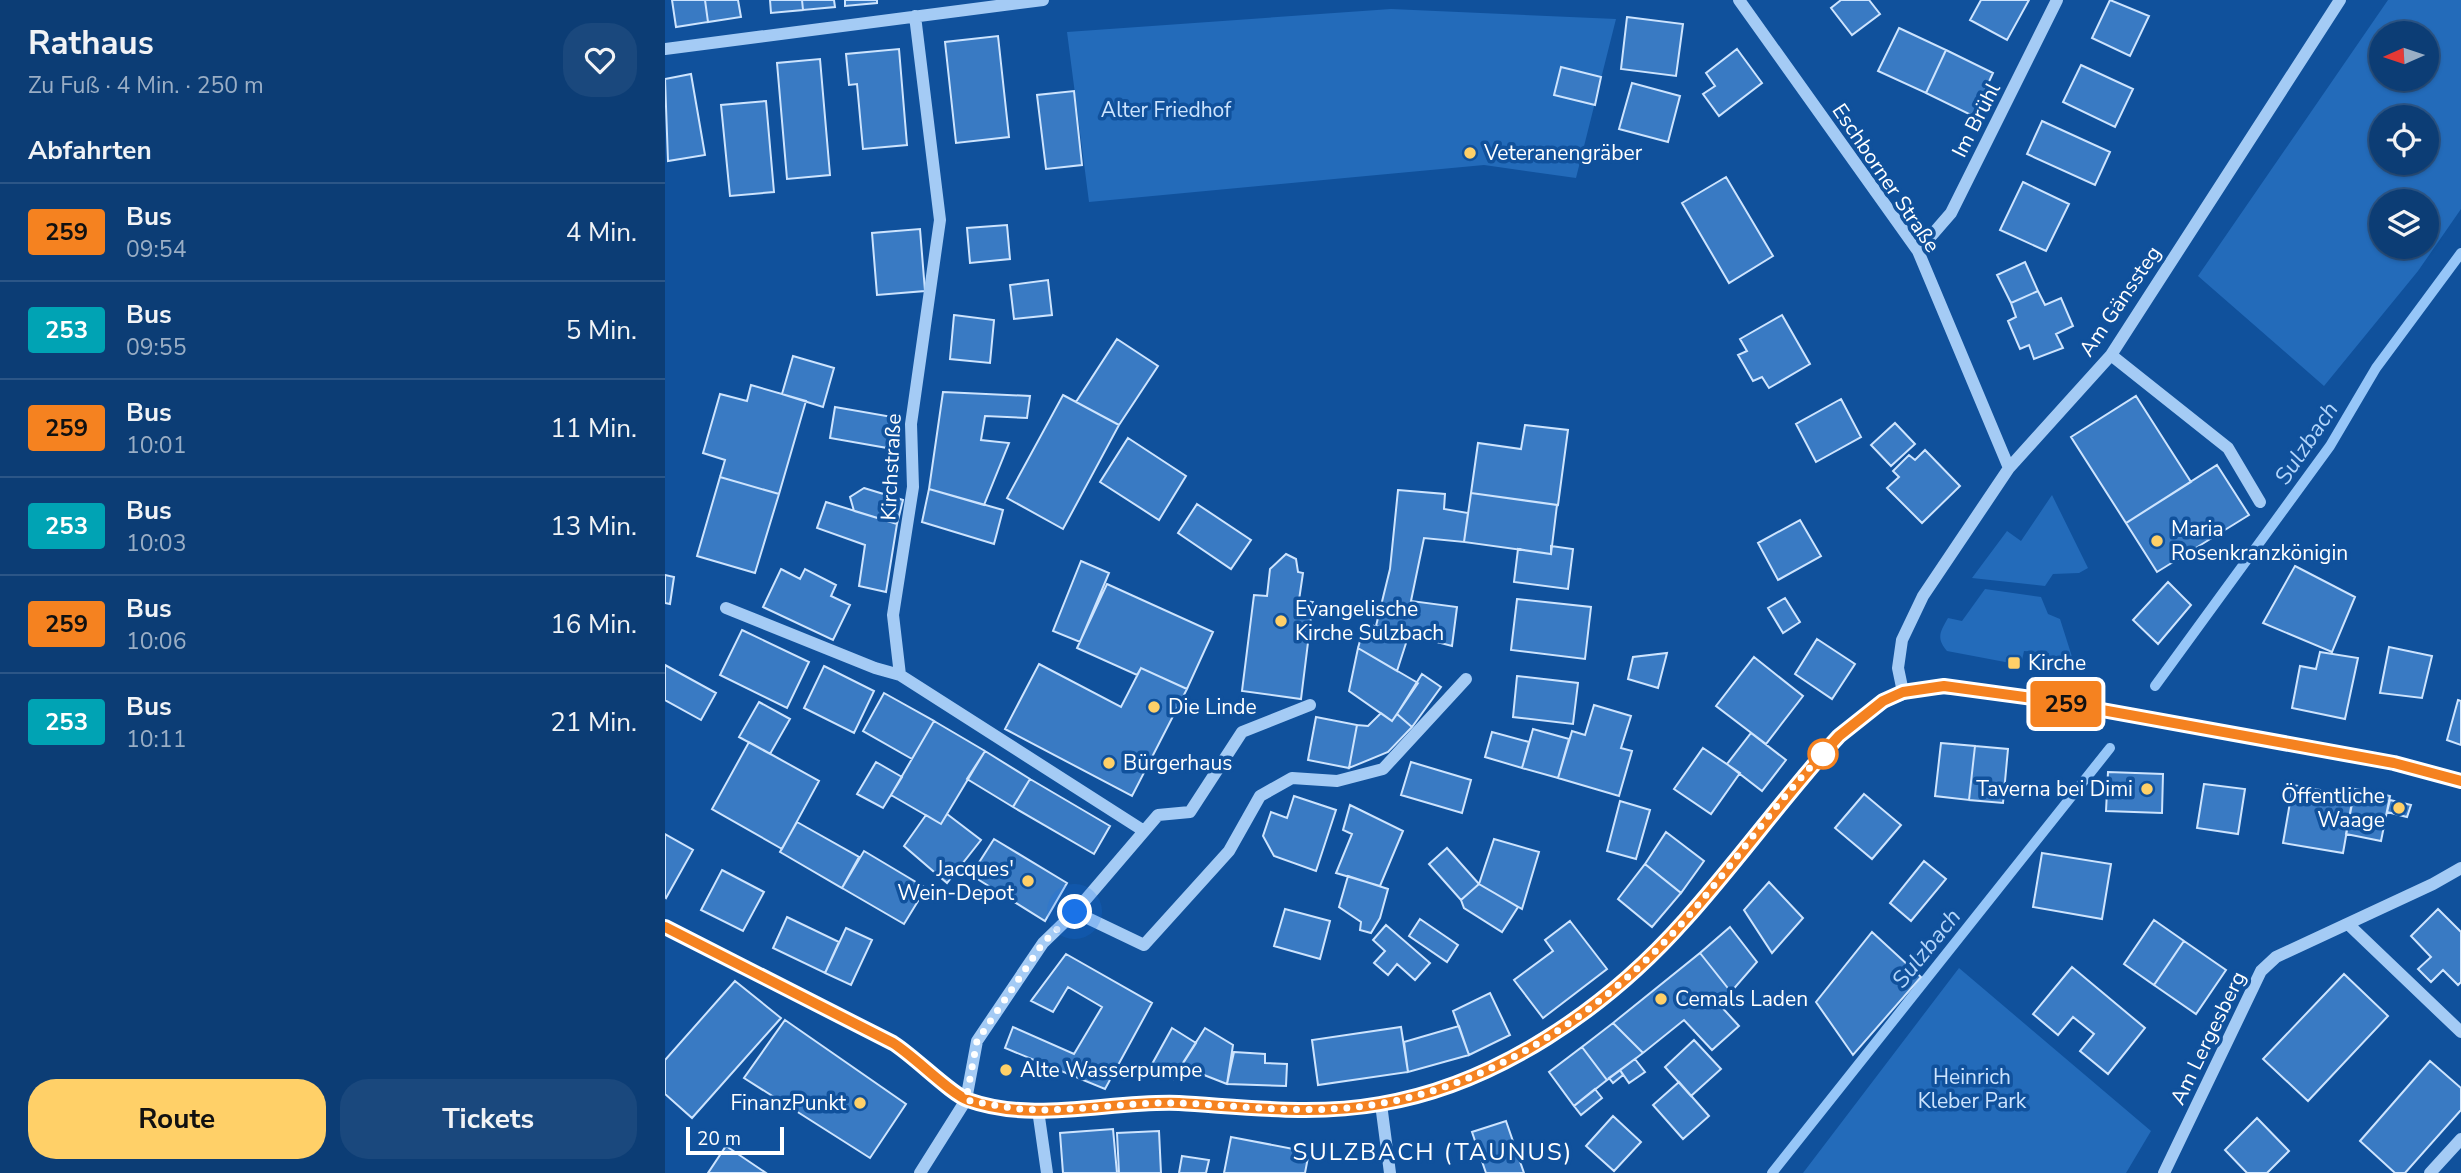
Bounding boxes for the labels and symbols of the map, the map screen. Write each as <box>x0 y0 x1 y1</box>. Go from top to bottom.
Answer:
north arrow <box>2369 21 2439 91</box>
street label: Im Brühl <box>1945 77 2007 162</box>
park label: Alter Friedhof <box>1101 96 1232 124</box>
street label: Eschborner Straße <box>1826 98 1946 258</box>
place label: Veteranengräber <box>1483 139 1643 167</box>
marker: Veteranengräber <box>1462 145 1478 161</box>
street label: Am Gänssteg <box>2073 240 2167 362</box>
water label: Sulzbach <box>2267 396 2345 491</box>
street label: Kirchstraße <box>874 413 908 521</box>
place label: Maria Rosenkranzkönigin <box>2171 515 2348 567</box>
marker: Maria Rosenkranzkönigin <box>2149 533 2165 549</box>
place label: Evangelische Kirche Sulzbach <box>1295 595 1444 647</box>
marker: Evangelische Kirche Sulzbach <box>1273 613 1289 629</box>
place label: Kirche <box>2028 649 2086 677</box>
marker: Kirche <box>2006 655 2022 671</box>
line badge: 259 <box>2026 681 2106 727</box>
place label: Die Linde <box>1168 693 1257 721</box>
marker: Die Linde <box>1146 699 1162 715</box>
unlabelled marker <box>1808 739 1838 769</box>
place label: Bürgerhaus <box>1123 749 1232 777</box>
marker: Bürgerhaus <box>1101 755 1117 771</box>
place label: Taverna bei Dimi <box>1976 775 2133 803</box>
marker: Taverna bei Dimi <box>2139 781 2155 797</box>
place label: Öffentliche Waage <box>2281 782 2385 834</box>
marker: Öffentliche Waage <box>2391 800 2407 816</box>
place label: Jacques' Wein-Depot <box>897 855 1015 907</box>
marker: Jacques' Wein-Depot <box>1020 873 1036 889</box>
your location <box>1057 894 1092 929</box>
water label: Sulzbach <box>1885 902 1968 995</box>
street label: Am Lergesberg <box>2164 967 2252 1109</box>
place label: Cemals Laden <box>1675 985 1808 1013</box>
marker: Cemals Laden <box>1653 991 1669 1007</box>
place label: Alte Wasserpumpe <box>1020 1056 1203 1084</box>
marker: Alte Wasserpumpe <box>998 1062 1014 1078</box>
park label: Heinrich Kleber Park <box>1918 1063 2027 1115</box>
place label: FinanzPunkt <box>730 1089 847 1117</box>
marker: FinanzPunkt <box>852 1095 868 1111</box>
scale bar <box>686 1124 784 1156</box>
district label: SULZBACH (TAUNUS) <box>1293 1136 1573 1168</box>

